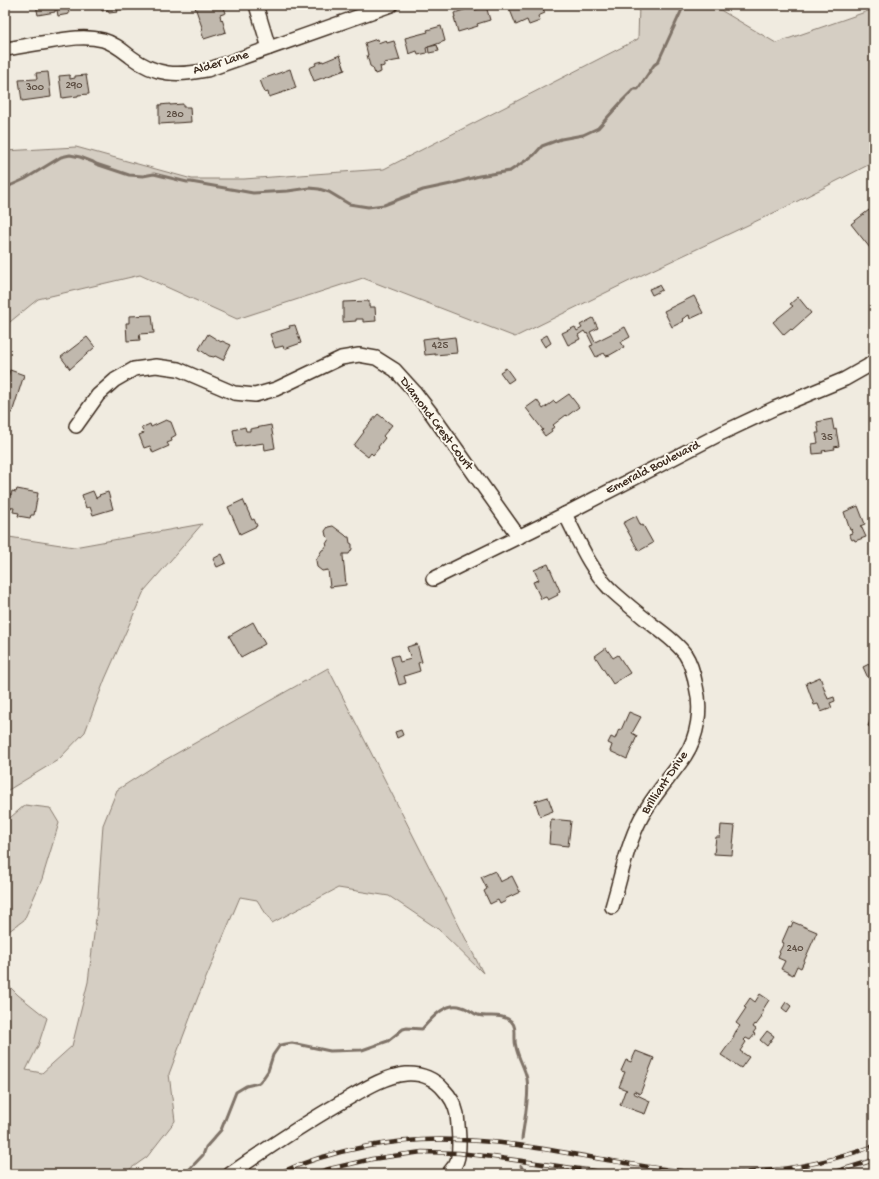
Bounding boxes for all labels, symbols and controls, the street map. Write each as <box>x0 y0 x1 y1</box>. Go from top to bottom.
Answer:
street label: Alder Lane <box>191 47 251 79</box>
house number: 290 <box>65 80 83 92</box>
house number: 300 <box>25 82 44 94</box>
house number: 280 <box>166 109 184 121</box>
house number: 425 <box>432 340 448 352</box>
street label: Diamond Crest Court <box>395 374 477 475</box>
house number: 35 <box>820 432 833 444</box>
street label: Emerald Boulevard <box>603 437 704 498</box>
street label: Brilliant Drive <box>638 748 692 818</box>
house number: 240 <box>787 943 803 955</box>

